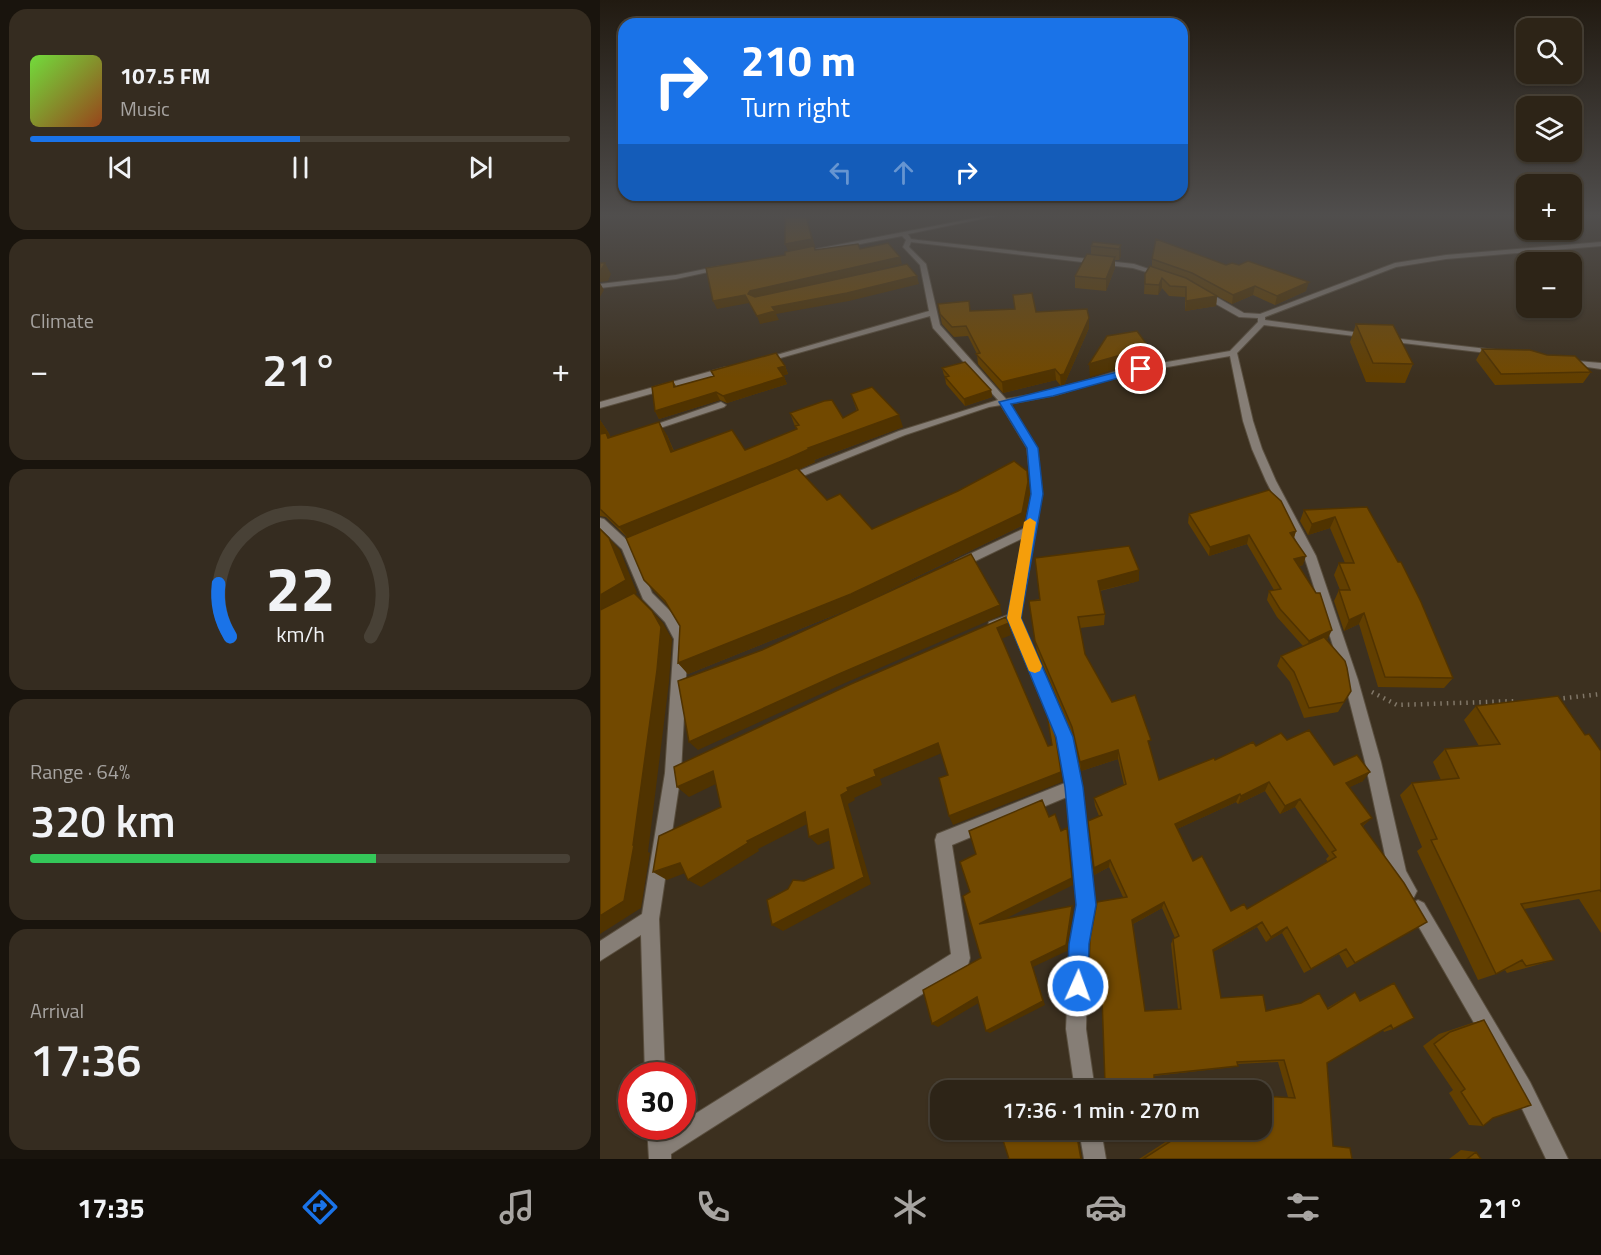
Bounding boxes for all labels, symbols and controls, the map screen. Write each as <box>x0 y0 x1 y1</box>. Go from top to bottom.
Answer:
map controls <box>1516 18 1582 318</box>
button: search <box>1516 18 1582 84</box>
text: 210 m <box>741 28 856 92</box>
icon: right <box>642 42 720 120</box>
text: 107.5 FM <box>120 59 210 93</box>
text: Turn right <box>741 86 850 127</box>
text: Music <box>120 93 170 124</box>
button: layers <box>1516 96 1582 162</box>
icon: previous <box>104 151 137 184</box>
icon: pause <box>284 151 317 184</box>
icon: next <box>464 151 497 184</box>
icon: left <box>824 156 857 189</box>
icon: ahead <box>887 156 920 189</box>
icon: right <box>950 156 983 189</box>
button: + <box>1516 174 1582 240</box>
button: − <box>1516 252 1582 318</box>
text: Climate <box>30 305 94 336</box>
text: 21° <box>262 335 338 403</box>
pin <box>1115 343 1166 394</box>
text: − <box>30 345 48 395</box>
text: + <box>552 345 570 395</box>
icon: arrive <box>1124 352 1157 385</box>
text: 22 <box>265 540 335 635</box>
text: km/h <box>276 618 324 650</box>
text: Range · 64% <box>30 756 130 787</box>
text: 320 km <box>30 786 176 854</box>
position arrow <box>1046 954 1110 1018</box>
text: Arrival <box>30 995 84 1026</box>
text: 17:36 <box>30 1025 142 1093</box>
speed limit sign: 30 <box>618 1062 696 1140</box>
text: 17:36 · 1 min · 270 m <box>1002 1093 1200 1127</box>
icon: directions <box>299 1186 341 1228</box>
icon: music <box>496 1186 538 1228</box>
icon: phone <box>692 1186 734 1228</box>
icon: climate <box>889 1186 931 1228</box>
icon: car <box>1085 1186 1127 1228</box>
icon: filters <box>1282 1186 1324 1228</box>
text: 17:35 <box>77 1187 145 1228</box>
text: 21° <box>1478 1187 1524 1228</box>

